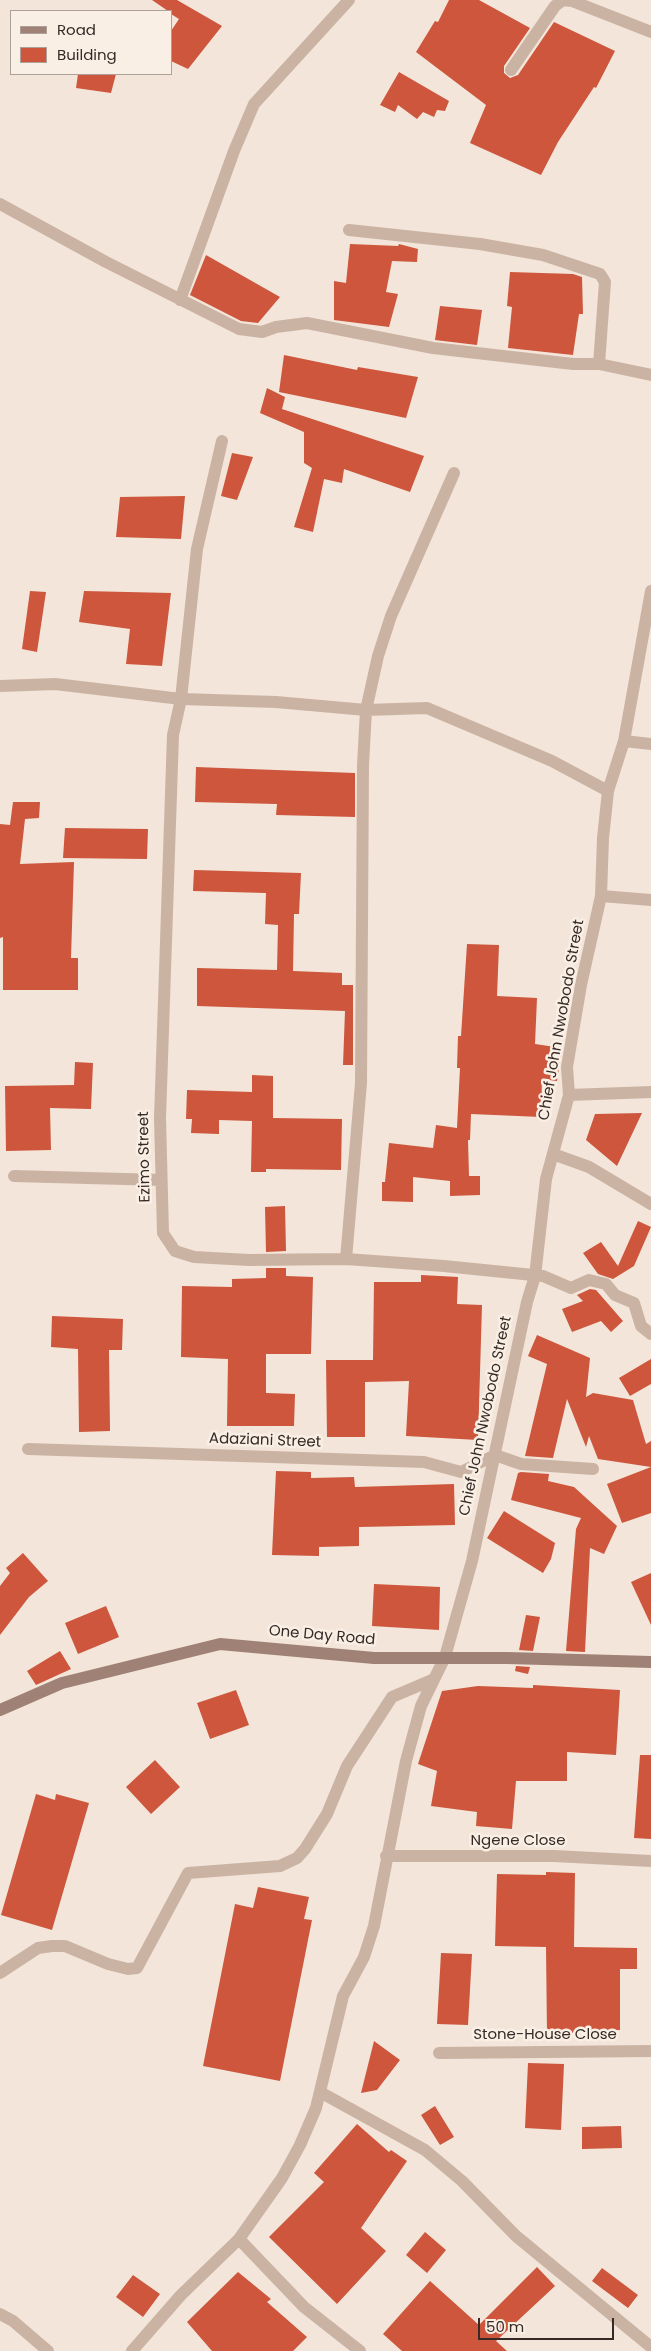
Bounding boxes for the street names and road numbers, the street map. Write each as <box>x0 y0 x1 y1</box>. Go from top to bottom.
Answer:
street label: Chief John Nwobodo Street <box>535 918 589 1122</box>
street label: Ezimo Street <box>135 1111 155 1203</box>
street label: Chief John Nwobodo Street <box>456 1314 516 1518</box>
street label: Adaziani Street <box>209 1430 321 1452</box>
street label: One Day Road <box>268 1622 376 1650</box>
street label: Ngene Close <box>471 1832 565 1850</box>
street label: Stone-House Close <box>473 2026 617 2044</box>

